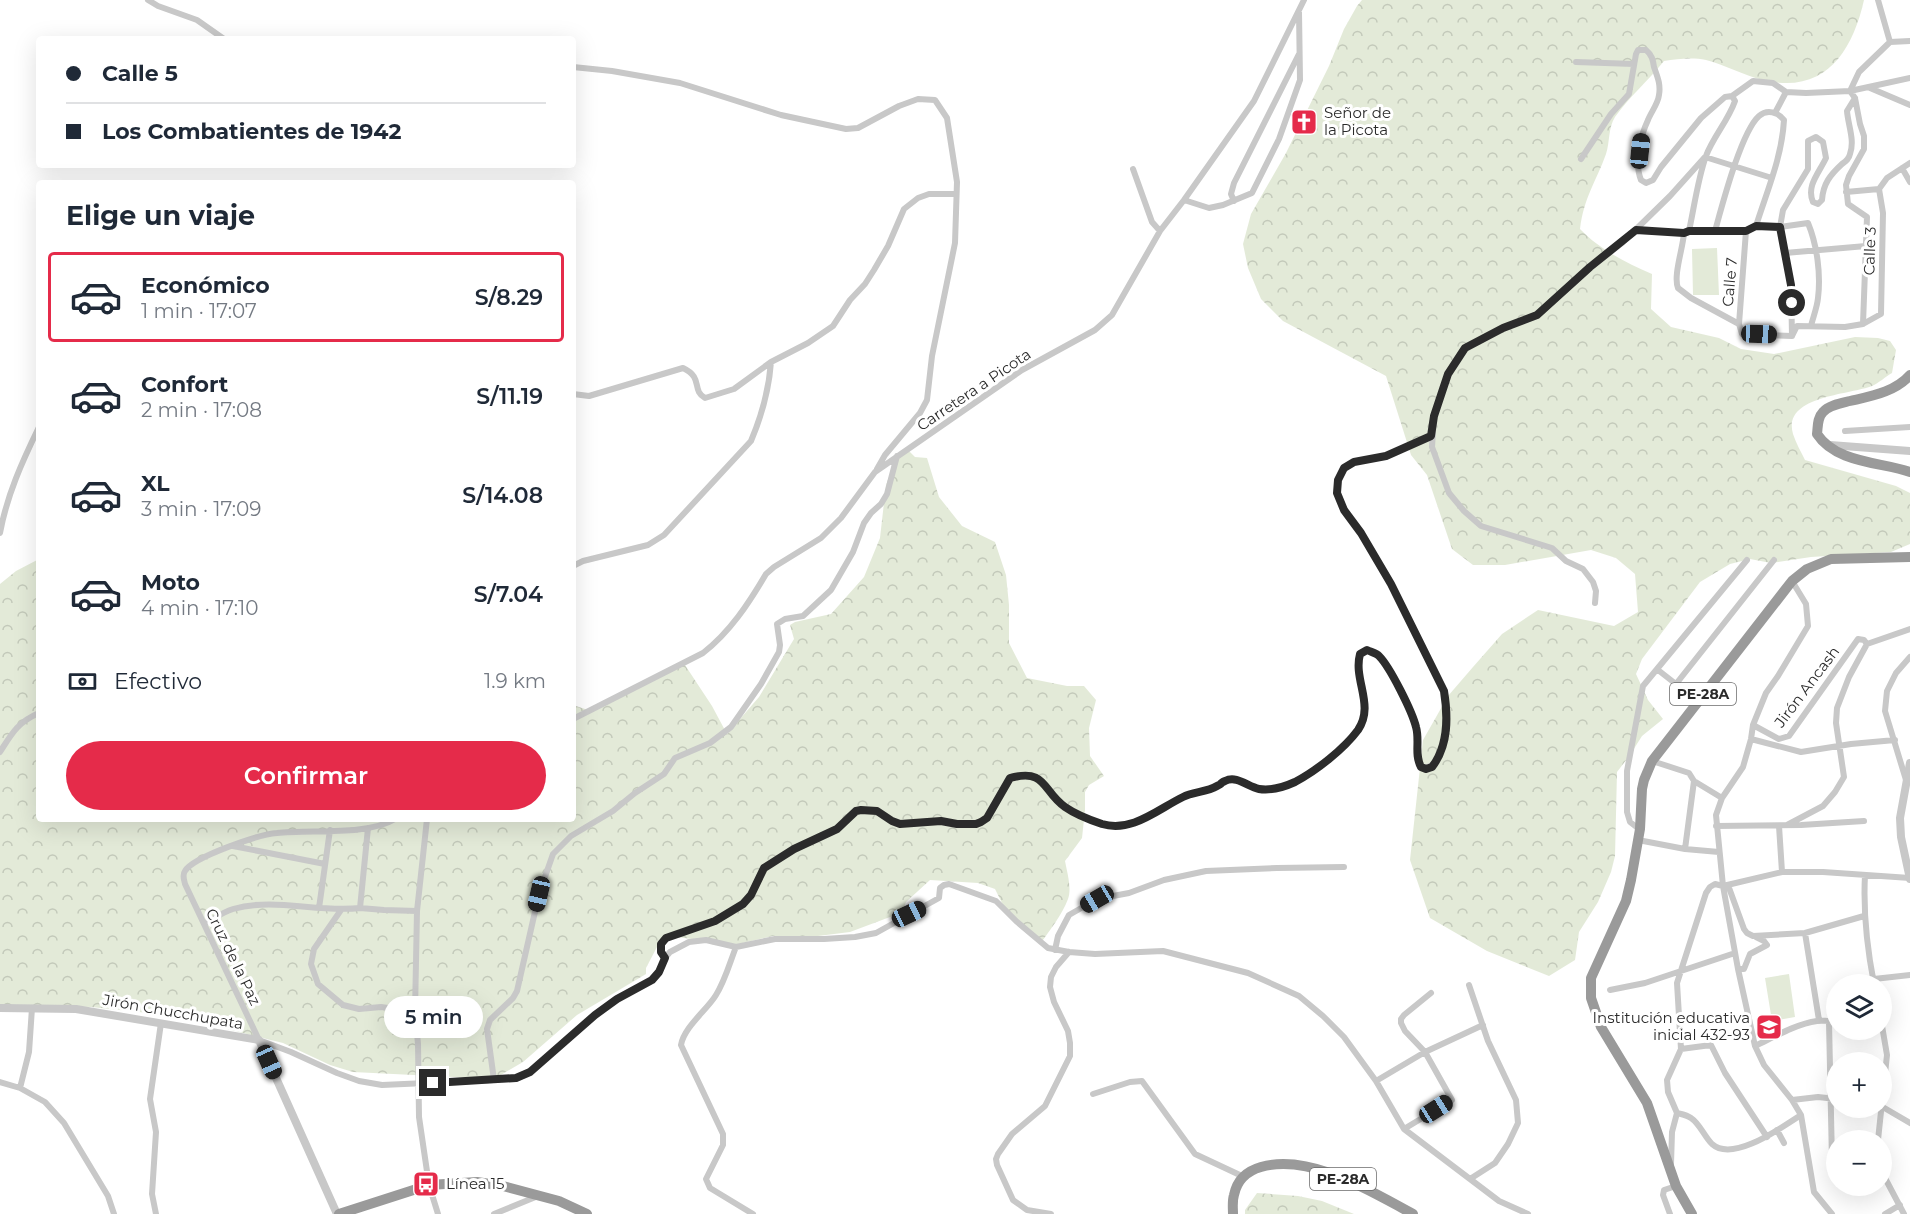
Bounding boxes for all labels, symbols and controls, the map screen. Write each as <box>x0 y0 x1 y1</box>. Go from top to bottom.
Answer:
text: Calle 5 <box>102 60 178 87</box>
place label: Señor de la Picota <box>1324 103 1391 139</box>
church icon: Señor de la Picota <box>1289 107 1319 137</box>
text: Los Combatientes de 1942 <box>102 118 401 145</box>
car <box>1629 132 1651 170</box>
text: Elige un viaje <box>66 199 255 232</box>
street label: Calle 3 <box>1859 226 1880 276</box>
street label: Calle 7 <box>1718 256 1741 307</box>
icon: car <box>69 270 123 324</box>
text: Económico <box>141 272 270 299</box>
text: S/8.29 <box>475 284 543 311</box>
route start <box>1778 289 1805 316</box>
text: 1 min · 17:07 <box>141 299 257 323</box>
car <box>1741 324 1777 344</box>
street label: Carretera a Picota <box>913 344 1034 435</box>
icon: car <box>69 369 123 423</box>
text: Confort <box>141 371 228 398</box>
text: S/11.19 <box>476 383 543 410</box>
text: 2 min · 17:08 <box>141 398 262 422</box>
icon: car <box>69 468 123 522</box>
text: XL <box>141 470 170 497</box>
text: S/14.08 <box>462 482 543 509</box>
text: 3 min · 17:09 <box>141 497 261 521</box>
icon: car <box>69 567 123 621</box>
text: Moto <box>141 569 200 596</box>
text: S/7.04 <box>474 581 543 608</box>
text: 4 min · 17:10 <box>141 596 258 620</box>
street label: Jirón Ancash <box>1769 642 1843 732</box>
icon: cash <box>66 665 99 698</box>
text: Efectivo <box>114 668 202 695</box>
text: 1.9 km <box>484 669 546 693</box>
road number: PE-28A <box>1670 683 1736 705</box>
button: Confirmar <box>66 741 546 810</box>
car <box>526 874 552 914</box>
car <box>1077 882 1117 916</box>
car <box>889 898 929 930</box>
street label: Cruz de la Paz <box>202 905 265 1009</box>
map controls <box>1826 974 1892 1196</box>
button: layers <box>1826 974 1892 1040</box>
street label: Jirón Chucchupata <box>100 990 245 1033</box>
callout: 5 min <box>384 996 482 1038</box>
text: 5 min <box>405 1005 462 1029</box>
place label: Institución educativa inicial 432-93 <box>1593 1008 1750 1044</box>
school or university icon: Institución educativa inicial 432-93 <box>1754 1012 1784 1042</box>
car <box>253 1042 285 1082</box>
button: + <box>1826 1052 1892 1118</box>
route end <box>419 1069 446 1096</box>
car <box>1416 1092 1456 1126</box>
button: − <box>1826 1130 1892 1196</box>
road number: PE-28A <box>1310 1168 1376 1190</box>
bus stop icon: Línea 15 <box>411 1169 441 1199</box>
place label: Línea 15 <box>446 1174 505 1193</box>

